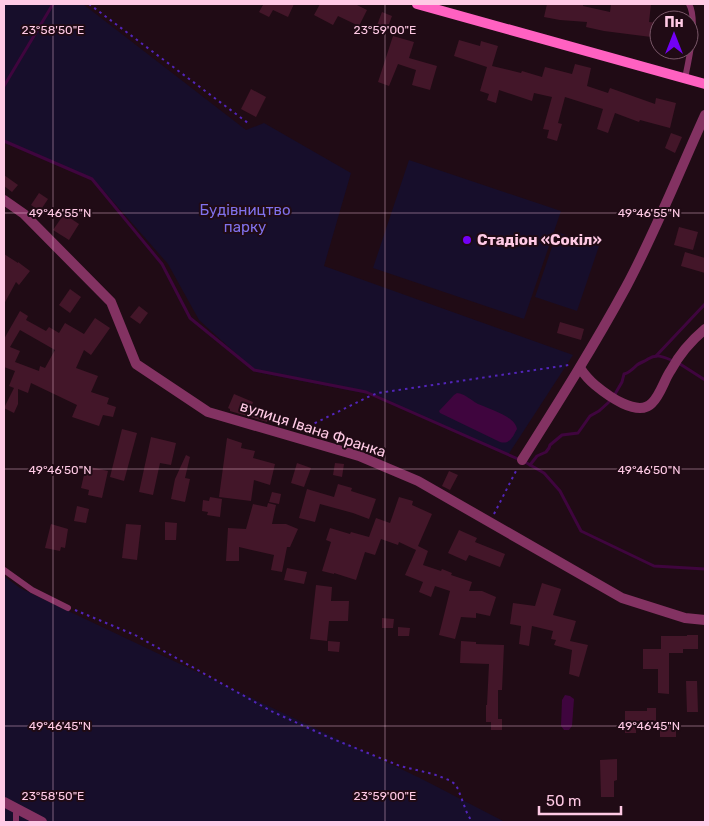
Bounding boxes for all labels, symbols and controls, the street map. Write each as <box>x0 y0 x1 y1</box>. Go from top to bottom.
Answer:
north arrow <box>649 10 699 60</box>
text: Пн <box>664 14 684 31</box>
text: 23°58'50"E <box>22 23 84 37</box>
text: 23°59'00"E <box>354 23 416 37</box>
park label: Будівництво парку <box>199 201 291 236</box>
text: 49°46'55"N <box>29 206 91 220</box>
text: 49°46'55"N <box>618 206 680 220</box>
place label: Стадіон «Сокіл» <box>477 231 602 249</box>
marker: Стадіон «Сокіл» <box>461 234 473 246</box>
street label: вулиця Івана Франка <box>238 397 388 461</box>
text: 49°46'50"N <box>28 463 92 477</box>
text: 49°46'50"N <box>617 463 681 477</box>
text: 49°46'45"N <box>29 719 91 733</box>
text: 49°46'45"N <box>618 719 680 733</box>
scale bar <box>539 784 622 816</box>
text: 23°58'50"E <box>22 789 84 803</box>
text: 23°59'00"E <box>354 789 416 803</box>
text: 50 m <box>546 792 581 810</box>

